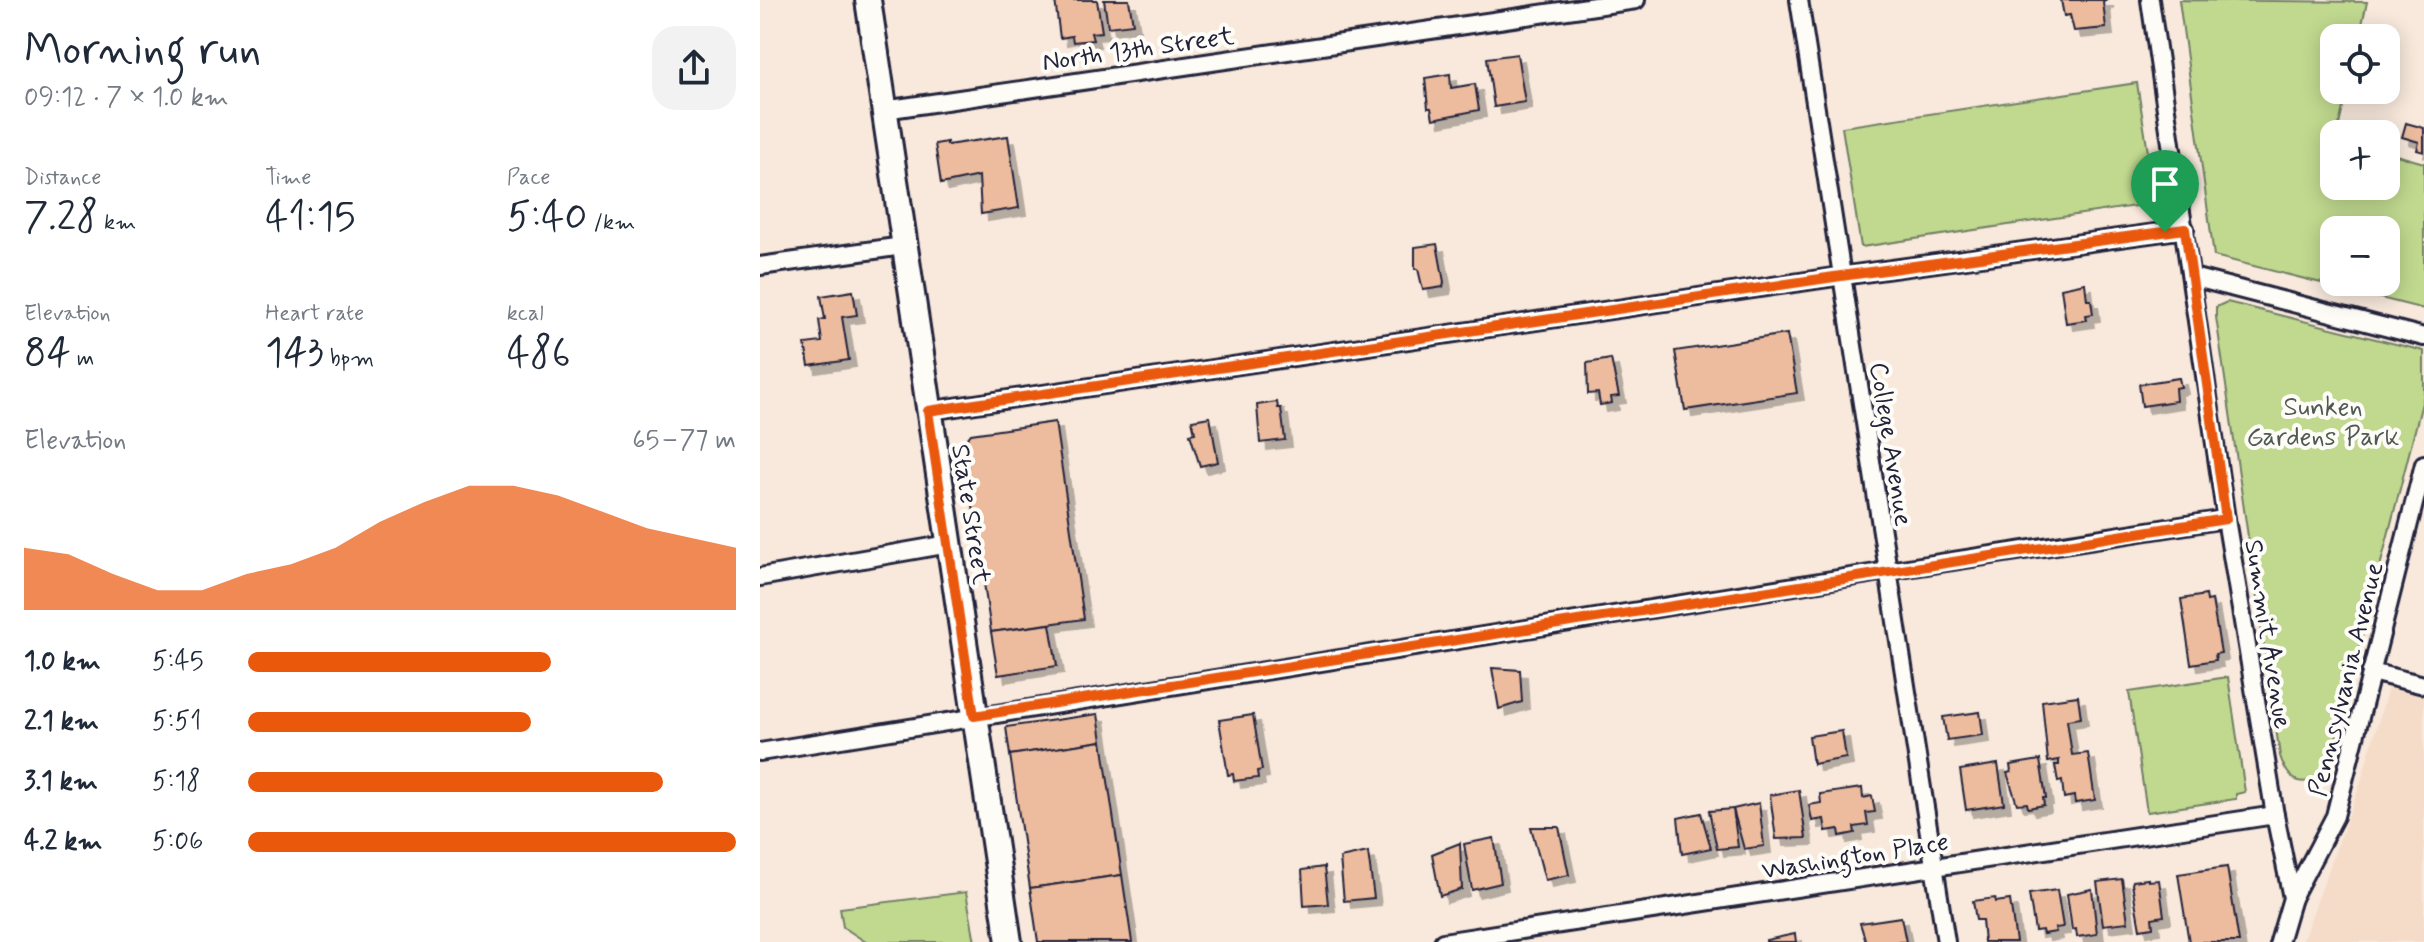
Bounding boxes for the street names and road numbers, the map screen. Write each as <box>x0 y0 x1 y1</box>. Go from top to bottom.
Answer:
street label: North 13th Street <box>1040 20 1236 80</box>
street label: College Avenue <box>1860 360 1920 529</box>
street label: State Street <box>942 442 998 587</box>
street label: Summit Avenue <box>2235 537 2299 731</box>
street label: Pennsylvania Avenue <box>2301 559 2393 800</box>
street label: Washington Place <box>1760 825 1952 891</box>

